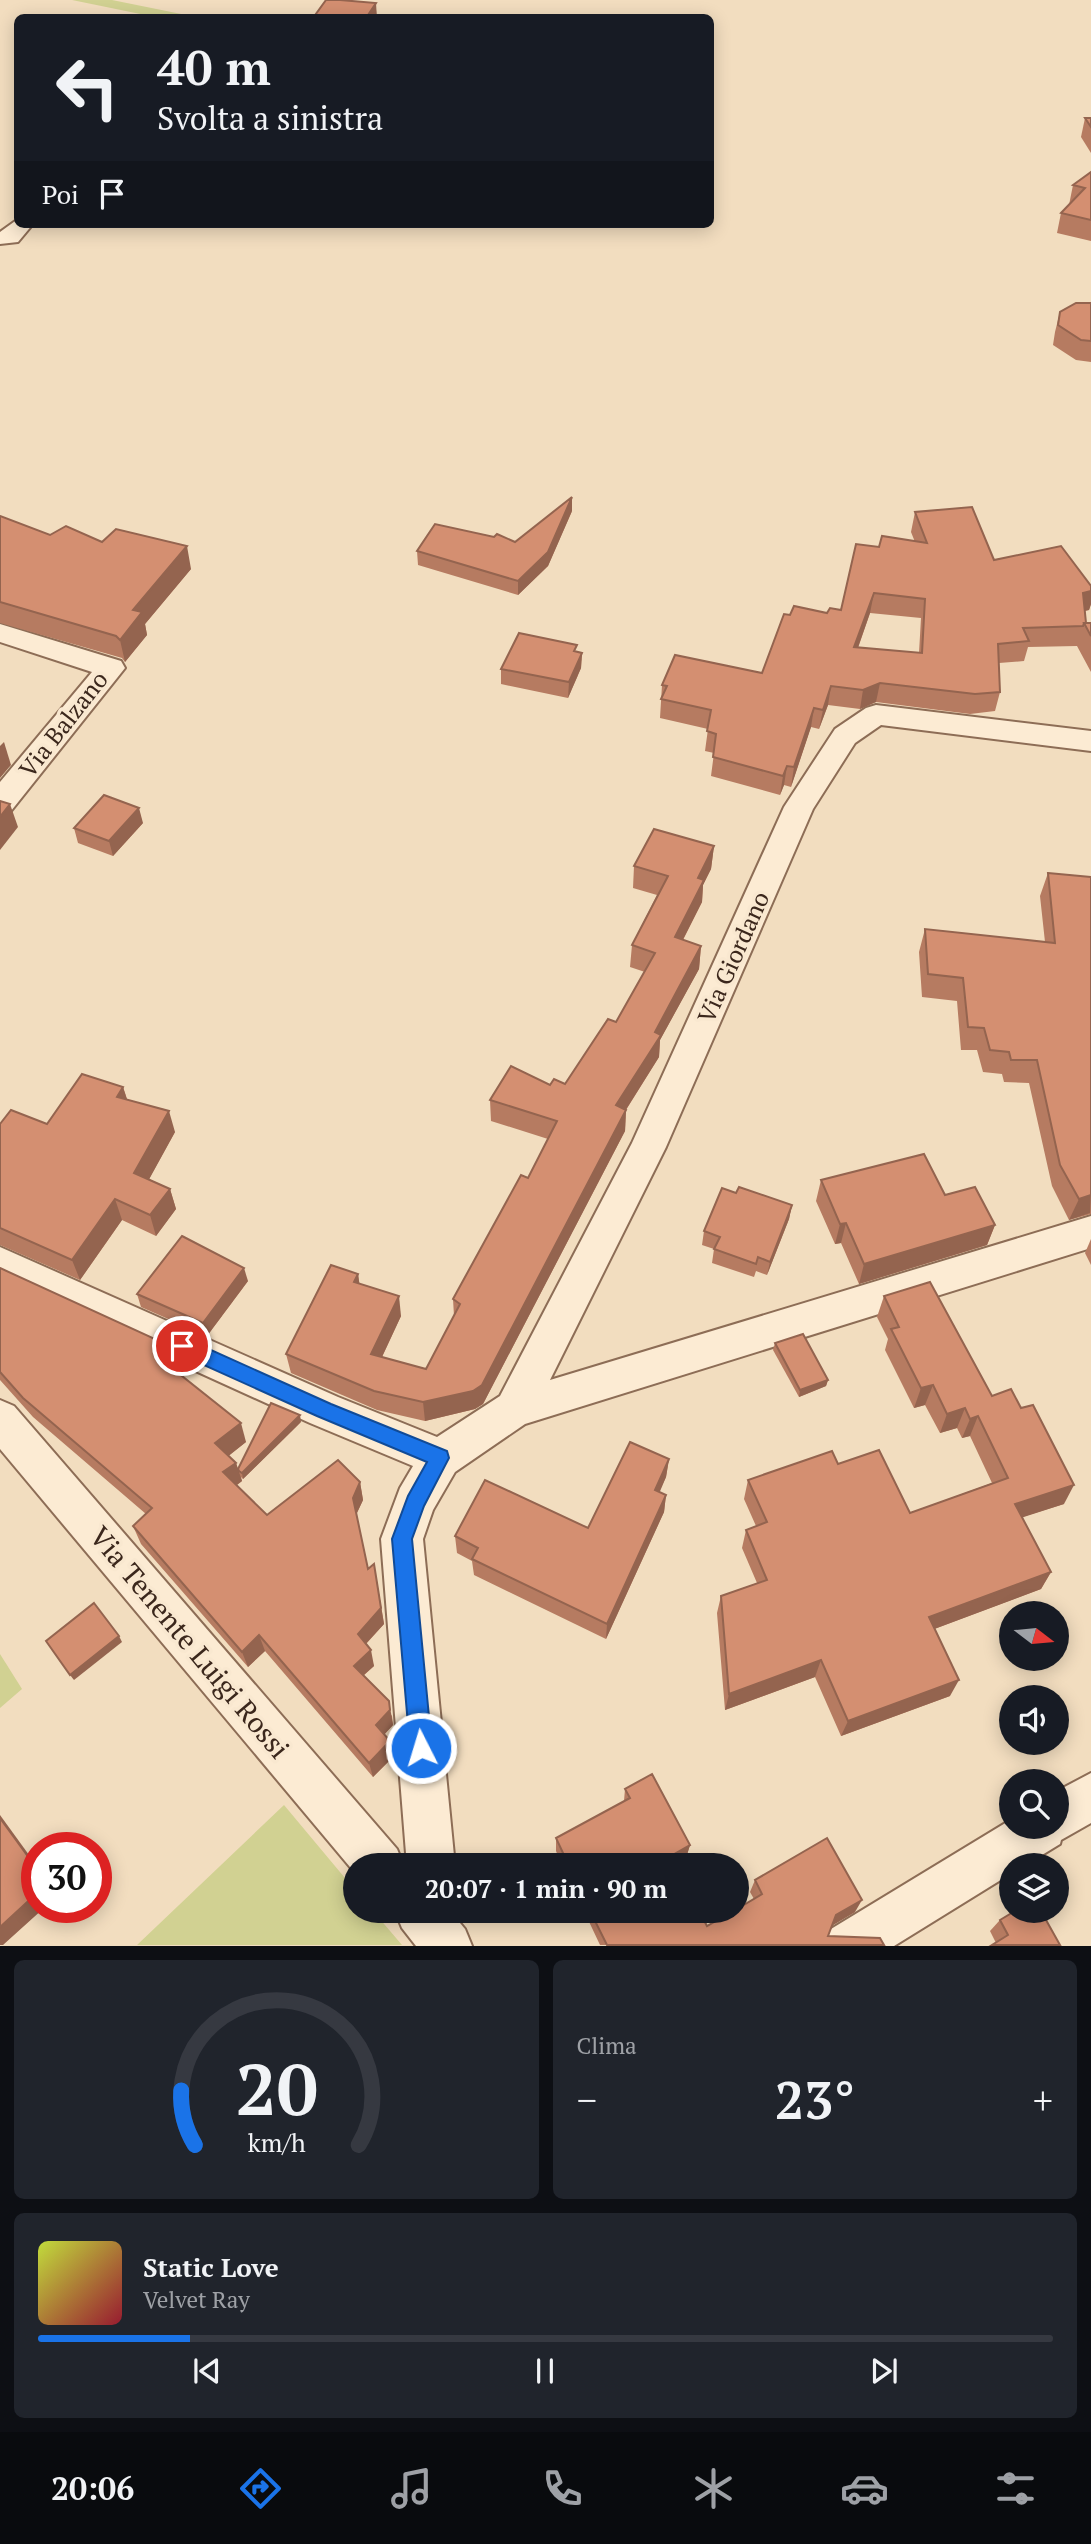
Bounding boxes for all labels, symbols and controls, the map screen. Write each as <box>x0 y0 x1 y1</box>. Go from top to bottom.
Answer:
text: 40 m <box>157 34 271 99</box>
icon: left <box>42 42 133 133</box>
text: Svolta a sinistra <box>157 97 383 139</box>
icon: arrive <box>93 175 131 213</box>
text: Poi <box>42 177 79 211</box>
street label: Via Balzano <box>11 664 115 784</box>
street label: Via Giordano <box>690 886 776 1028</box>
pin <box>152 1316 212 1376</box>
icon: arrive <box>163 1327 201 1365</box>
street label: Via Tenente Luigi Rossi <box>82 1518 298 1766</box>
north arrow <box>999 1601 1069 1671</box>
map controls <box>999 1601 1069 1923</box>
button: sound <box>999 1685 1069 1755</box>
position arrow <box>384 1711 458 1785</box>
button: search <box>999 1769 1069 1839</box>
speed limit sign: 30 <box>21 1832 112 1923</box>
button: layers <box>999 1853 1069 1923</box>
text: 20:07 · 1 min · 90 m <box>425 1871 667 1905</box>
text: Clima <box>577 2030 637 2061</box>
text: 20 <box>235 2040 317 2137</box>
text: 23° <box>775 2065 855 2134</box>
text: − <box>577 2075 597 2125</box>
text: + <box>1033 2075 1053 2125</box>
text: km/h <box>247 2126 305 2159</box>
text: Static Love <box>143 2250 279 2284</box>
text: Velvet Ray <box>143 2284 250 2315</box>
icon: previous <box>188 2352 226 2390</box>
icon: pause <box>526 2352 564 2390</box>
icon: next <box>865 2352 903 2390</box>
icon: directions <box>236 2464 285 2513</box>
icon: music <box>387 2464 436 2513</box>
icon: phone <box>538 2464 587 2513</box>
icon: climate <box>689 2464 738 2513</box>
icon: car <box>840 2464 889 2513</box>
icon: filters <box>991 2464 1040 2513</box>
text: 20:06 <box>51 2467 134 2509</box>

